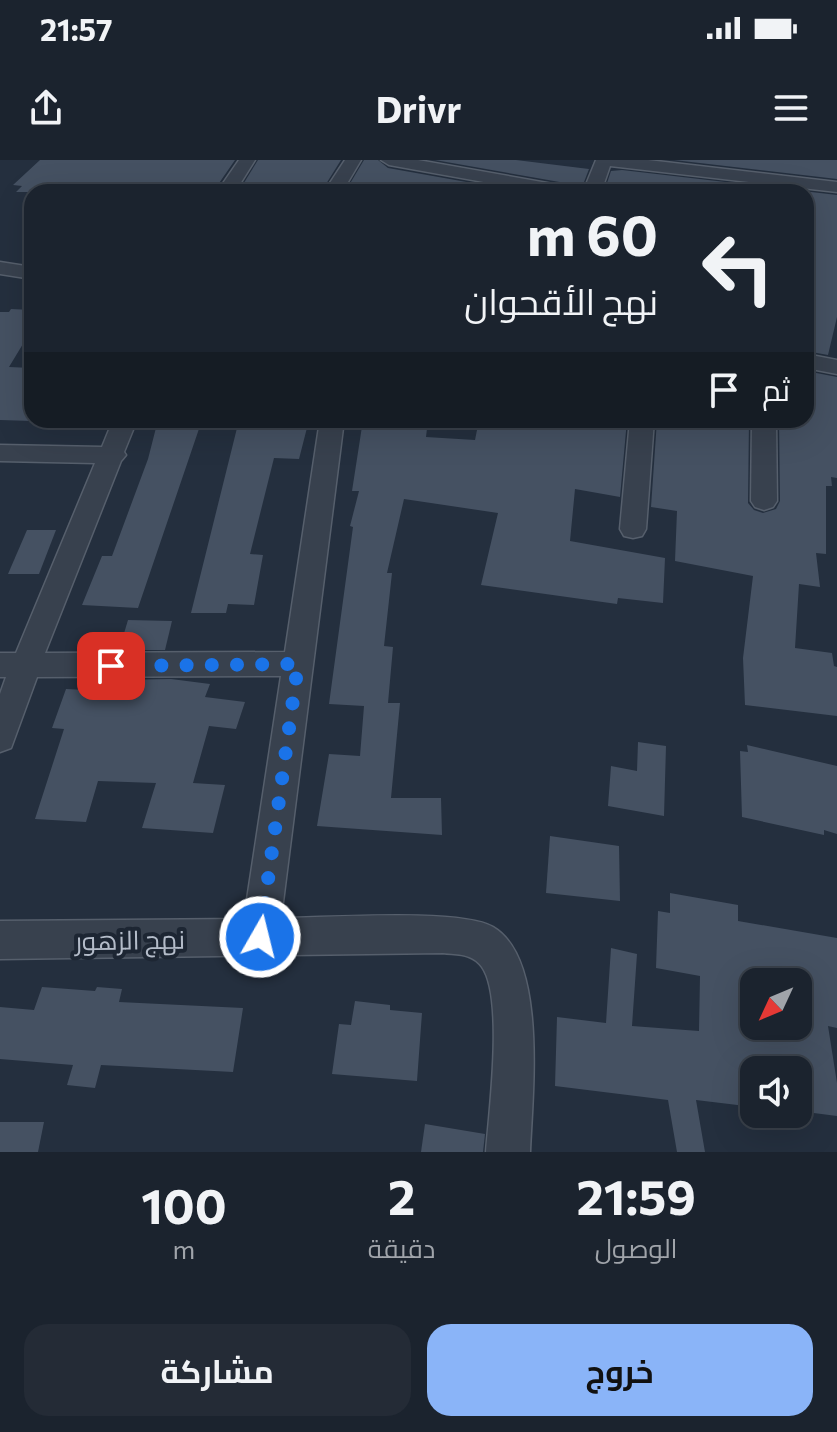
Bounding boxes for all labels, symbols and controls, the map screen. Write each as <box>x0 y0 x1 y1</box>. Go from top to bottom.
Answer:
text: 21:57 <box>40 10 113 47</box>
icon: share <box>24 86 68 130</box>
text: Drivr <box>376 86 461 130</box>
icon: menu <box>769 86 813 130</box>
text: 60 m <box>527 199 658 268</box>
icon: left <box>686 216 790 320</box>
text: نهج الأقحوان <box>464 278 658 322</box>
icon: arrive <box>702 368 746 412</box>
text: ثم <box>762 370 790 407</box>
pin <box>77 632 145 700</box>
icon: arrive <box>89 644 133 688</box>
position arrow <box>218 895 302 979</box>
street label: نهج الزهور <box>73 923 185 958</box>
north arrow <box>740 968 812 1040</box>
map controls <box>740 968 812 1128</box>
button: sound <box>740 1056 812 1128</box>
text: 2 <box>388 1166 415 1225</box>
text: 21:59 <box>577 1166 696 1225</box>
text: 100 <box>141 1175 227 1234</box>
text: دقيقة <box>368 1232 435 1263</box>
text: الوصول <box>595 1232 678 1263</box>
text: m <box>173 1233 195 1264</box>
button: مشاركة <box>24 1324 411 1416</box>
button: خروج <box>427 1324 813 1416</box>

